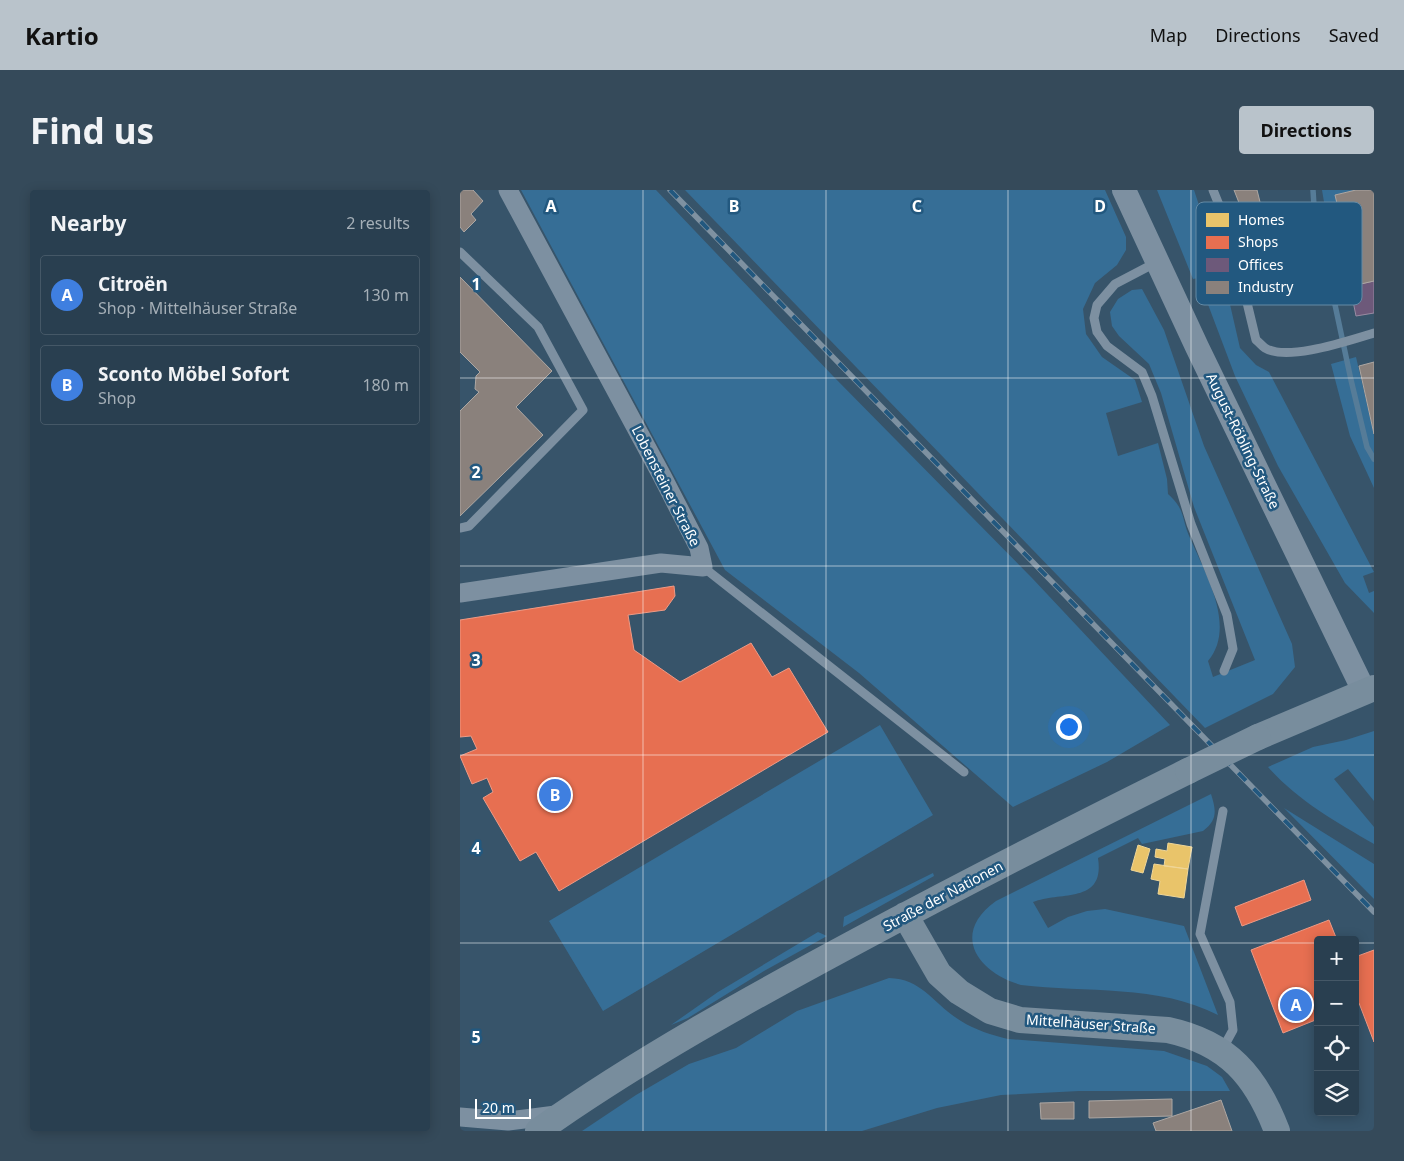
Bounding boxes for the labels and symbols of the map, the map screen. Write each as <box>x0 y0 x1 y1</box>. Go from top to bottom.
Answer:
text: A <box>545 195 557 217</box>
text: B <box>729 195 739 217</box>
text: C <box>912 195 922 217</box>
text: D <box>1094 195 1106 217</box>
legend <box>1196 202 1362 305</box>
text: Homes <box>1238 210 1285 229</box>
text: Shops <box>1238 232 1278 251</box>
text: Offices <box>1238 255 1284 274</box>
text: 1 <box>471 273 481 295</box>
text: Industry <box>1238 277 1294 296</box>
street label: August-Röbling-Straße <box>1202 370 1285 512</box>
street label: Lobensteiner Straße <box>628 422 705 549</box>
text: 2 <box>471 461 481 483</box>
text: 3 <box>471 649 481 671</box>
your location <box>1056 714 1082 740</box>
pin: B <box>539 776 571 814</box>
text: 4 <box>471 837 481 859</box>
street label: Straße der Nationen <box>879 856 1006 935</box>
pin: A <box>1280 986 1312 1024</box>
street label: Mittelhäuser Straße <box>1026 1009 1157 1038</box>
text: 5 <box>471 1026 481 1048</box>
scale bar <box>475 1096 531 1119</box>

